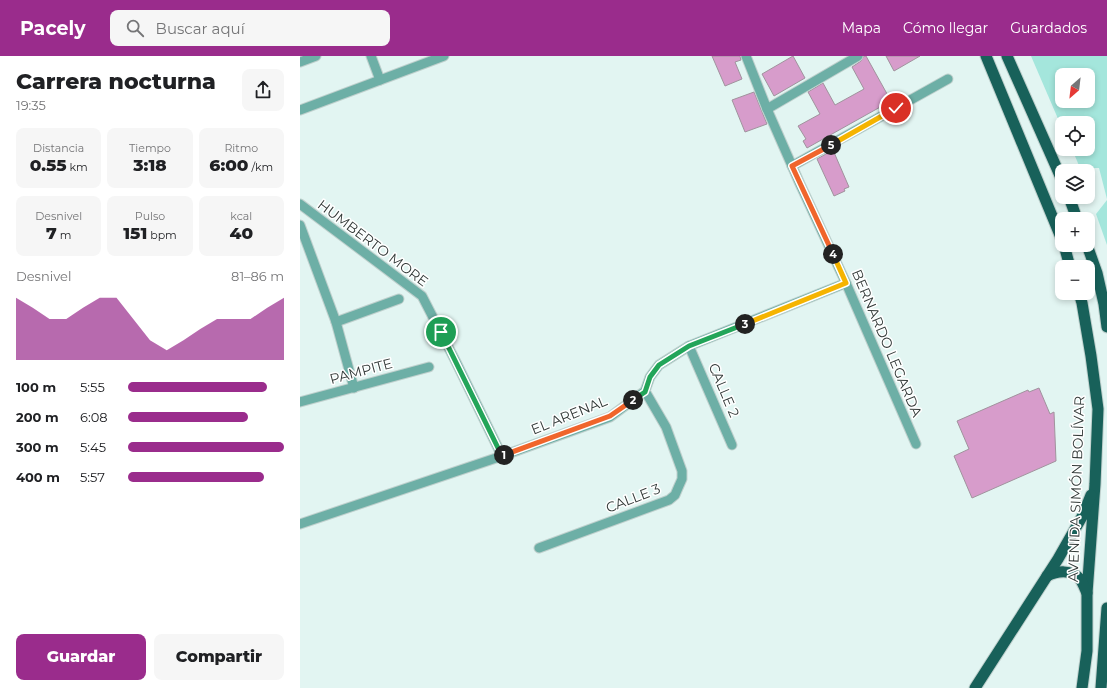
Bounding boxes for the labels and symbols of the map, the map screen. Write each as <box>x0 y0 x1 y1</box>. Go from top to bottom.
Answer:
north arrow <box>1055 68 1095 108</box>
pin <box>879 91 913 125</box>
pin: 5 <box>821 135 841 155</box>
street label: HUMBERTO MORE <box>314 196 432 290</box>
pin: 4 <box>823 244 843 264</box>
street label: BERNARDO LEGARDA <box>848 266 927 420</box>
pin: 3 <box>735 314 755 334</box>
pin <box>424 315 458 349</box>
street label: PAMPITE <box>328 354 394 388</box>
street label: CALLE 2 <box>705 360 743 420</box>
pin: 2 <box>623 390 643 410</box>
street label: EL ARENAL <box>528 391 610 438</box>
street label: AVENIDA SIMÓN BOLÍVAR <box>1064 396 1088 582</box>
pin: 1 <box>494 445 514 465</box>
street label: CALLE 3 <box>603 479 663 517</box>

